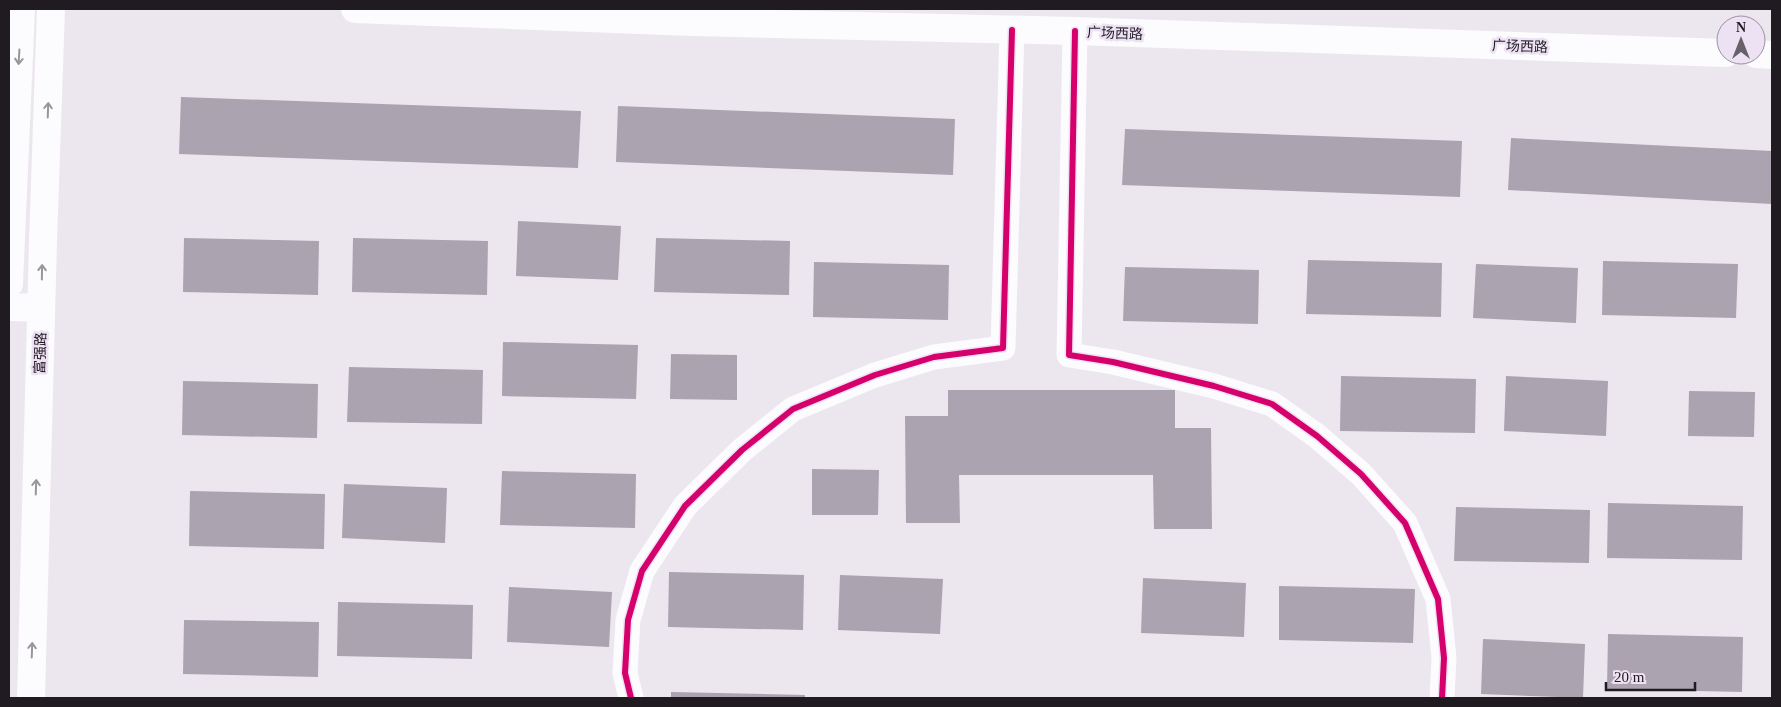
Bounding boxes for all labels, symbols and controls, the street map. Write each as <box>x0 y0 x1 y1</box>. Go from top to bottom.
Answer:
north arrow <box>1716 15 1766 65</box>
text: N <box>1736 20 1746 35</box>
street label: 广场西路 <box>1087 25 1143 42</box>
street label: 广场西路 <box>1492 38 1548 55</box>
one-way arrow <box>15 49 24 65</box>
one-way arrow <box>43 102 52 118</box>
one-way arrow <box>38 264 47 280</box>
street label: 富强路 <box>32 332 49 374</box>
one-way arrow <box>32 479 41 495</box>
one-way arrow <box>27 642 37 658</box>
scale bar <box>1606 660 1695 692</box>
text: 20 m <box>1614 669 1645 685</box>

